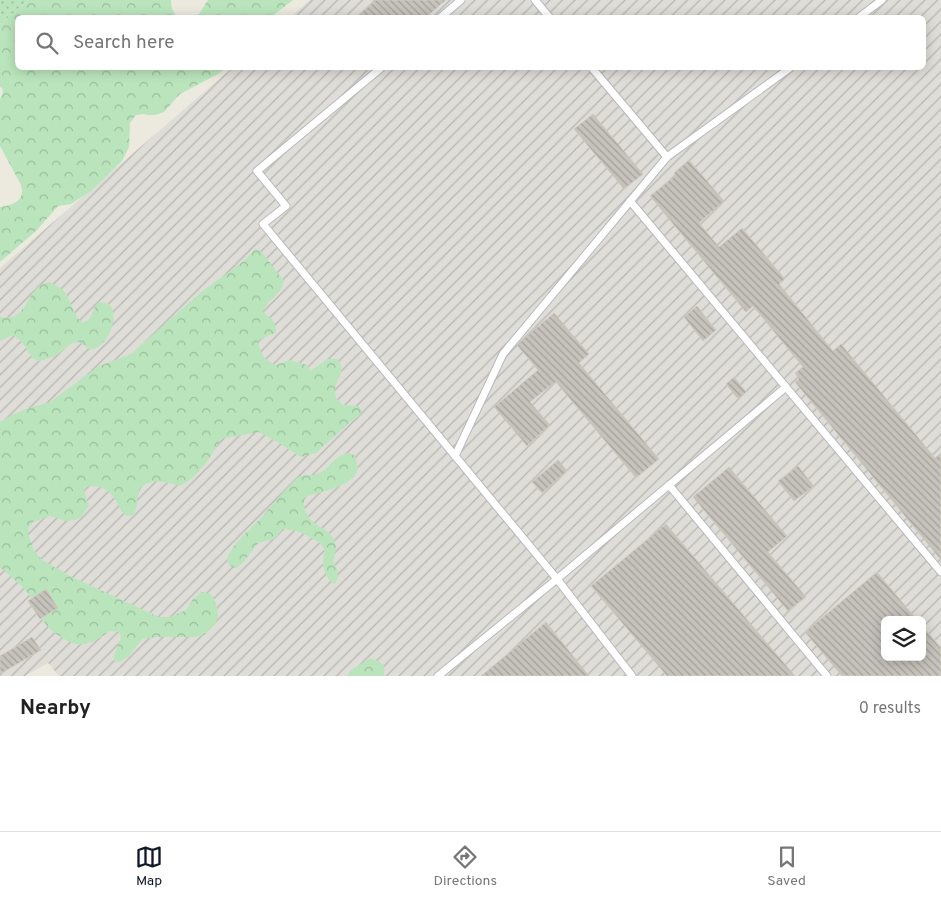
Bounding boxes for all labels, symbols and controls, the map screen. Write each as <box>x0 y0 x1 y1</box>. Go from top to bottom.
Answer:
search box <box>15 15 926 70</box>
icon: search <box>33 29 61 57</box>
text: Search here <box>73 31 175 55</box>
map controls <box>881 616 926 661</box>
button: layers <box>881 616 926 661</box>
text: Nearby <box>20 695 91 722</box>
text: 0 results <box>859 699 921 719</box>
tab: Map <box>135 843 163 890</box>
tab: Directions <box>433 843 497 890</box>
tab: Saved <box>767 843 806 890</box>

